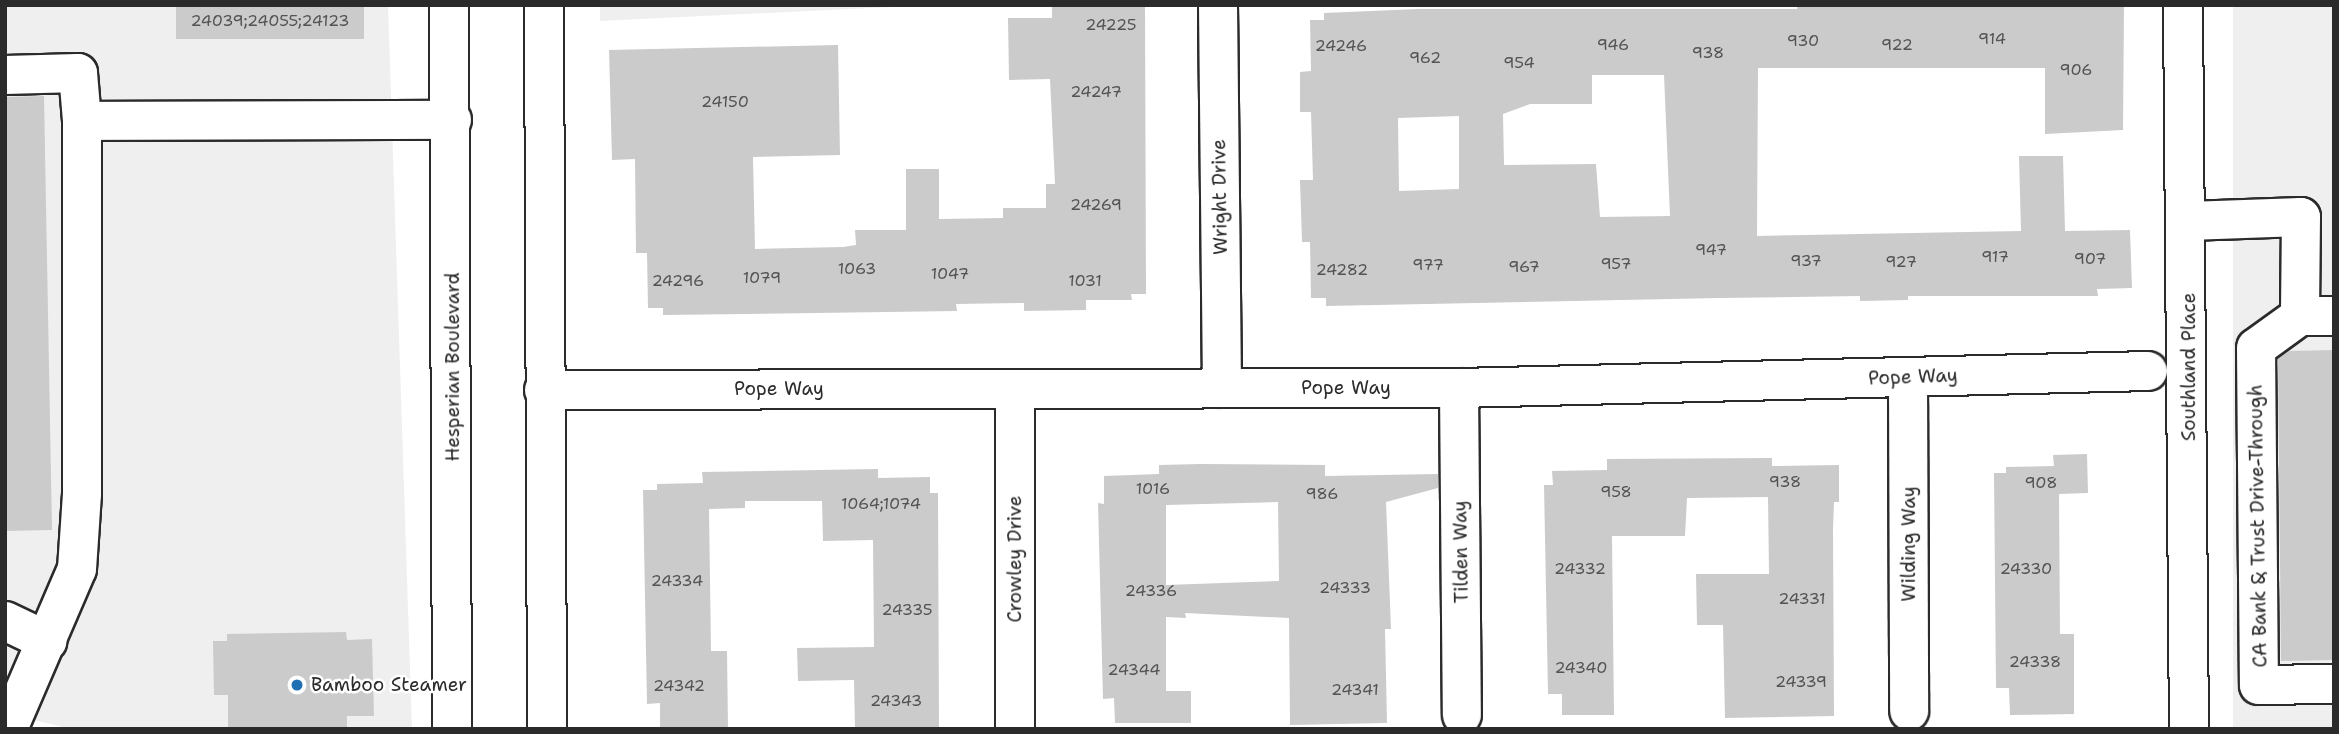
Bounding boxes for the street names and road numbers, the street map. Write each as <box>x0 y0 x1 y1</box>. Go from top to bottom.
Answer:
street label: Wright Drive <box>1208 139 1232 255</box>
street label: Hesperian Boulevard <box>442 273 464 461</box>
street label: Southland Place <box>2178 293 2200 441</box>
street label: Pope Way <box>1868 364 1958 390</box>
street label: Pope Way <box>1301 377 1391 399</box>
street label: Pope Way <box>734 378 824 400</box>
street label: CA Bank & Trust Drive-Through <box>2244 384 2272 668</box>
street label: Wilding Way <box>1898 486 1920 602</box>
street label: Crowley Drive <box>1004 495 1026 623</box>
street label: Tilden Way <box>1449 501 1473 603</box>

